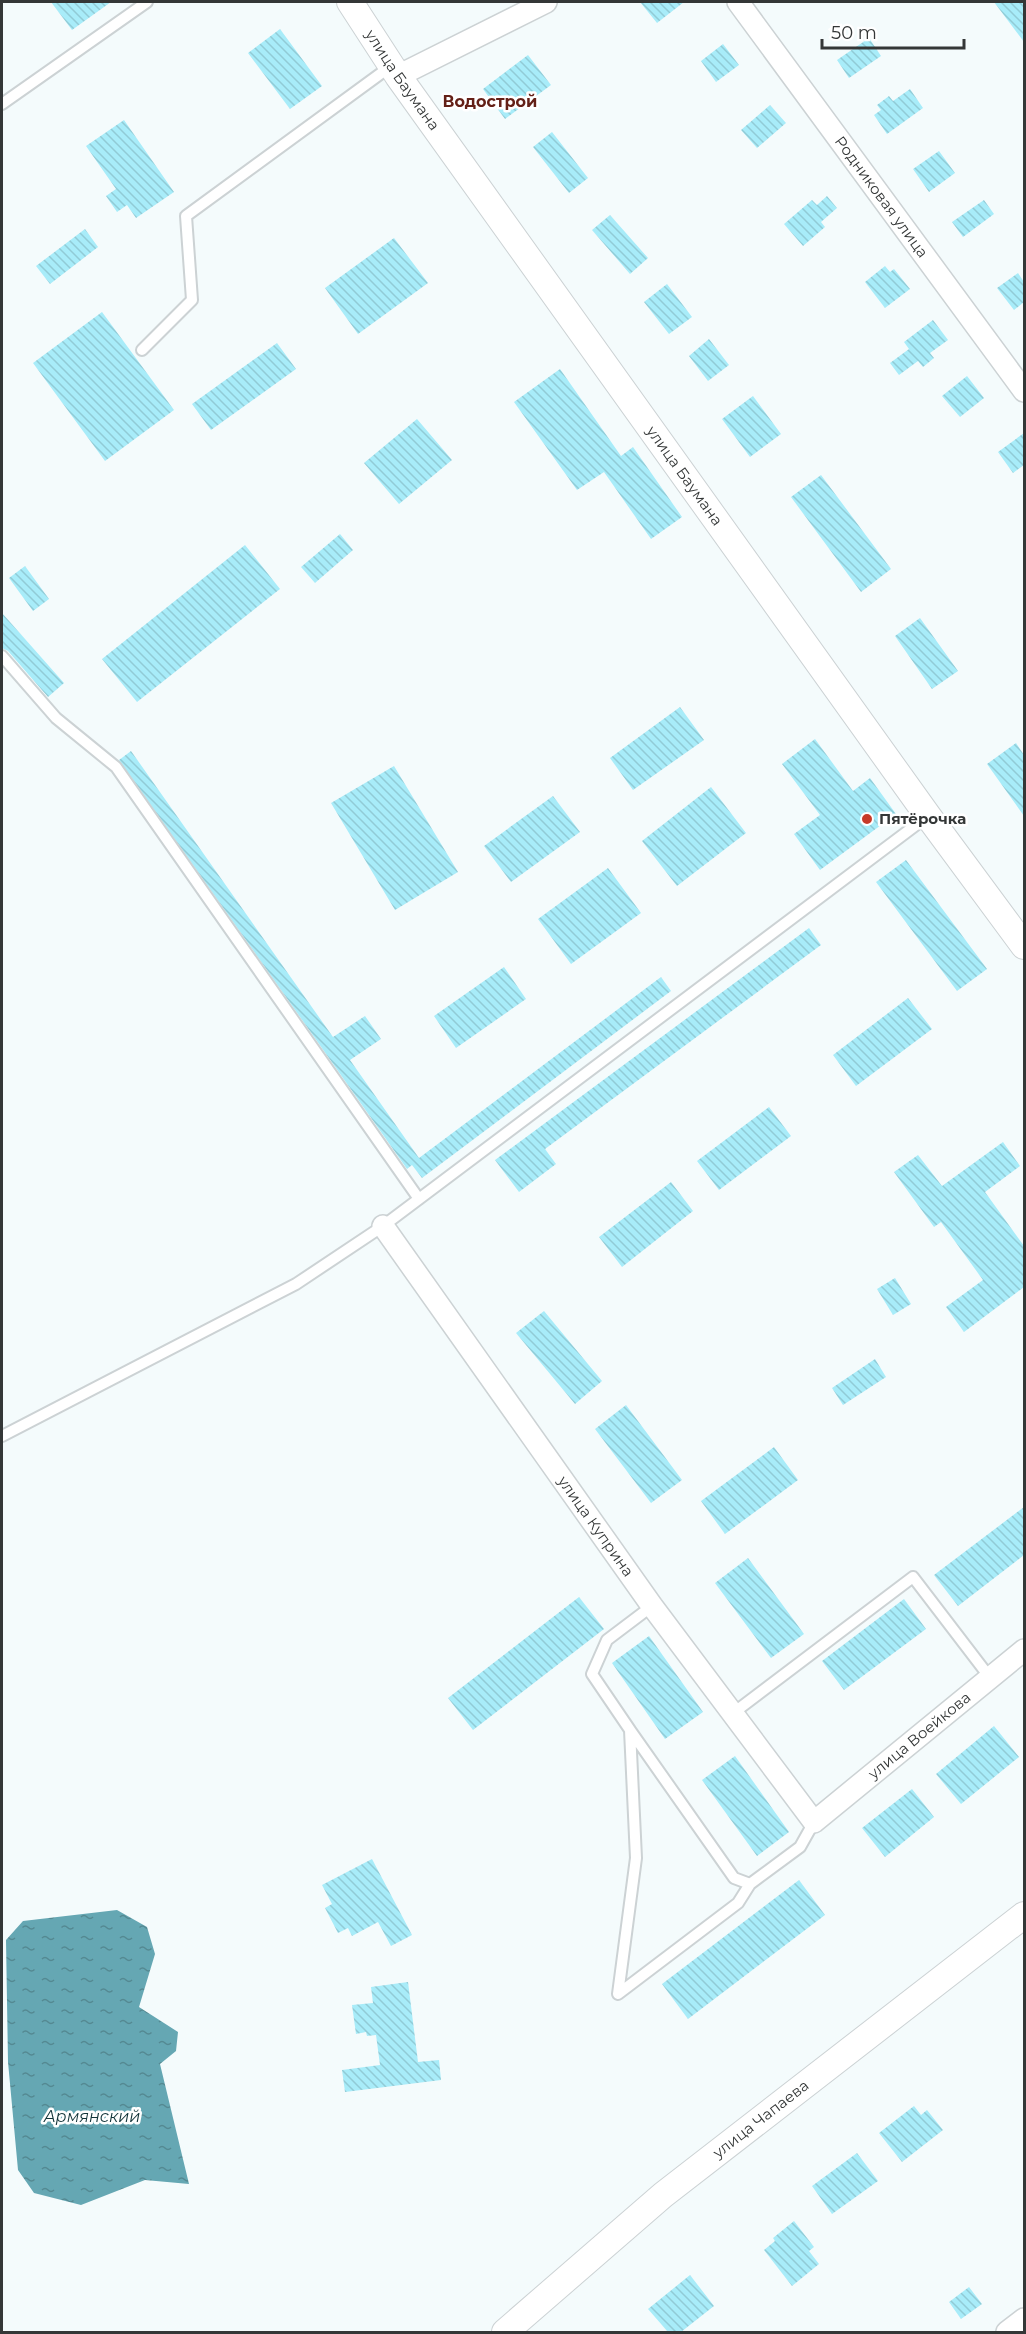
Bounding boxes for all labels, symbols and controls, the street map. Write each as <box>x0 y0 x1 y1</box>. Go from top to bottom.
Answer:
scale bar <box>822 12 964 50</box>
text: 50 m <box>831 22 877 44</box>
street label: улица Баумана <box>361 25 444 134</box>
district label: Водострой <box>443 92 537 111</box>
street label: Родниковая улица <box>831 132 933 261</box>
street label: улица Баумана <box>642 421 727 529</box>
place label: Пятёрочка <box>879 809 966 828</box>
marker: Пятёрочка <box>860 812 874 826</box>
street label: улица Куприна <box>553 1471 638 1580</box>
street label: улица Воейкова <box>863 1688 974 1783</box>
street label: улица Чапаева <box>708 2076 812 2162</box>
water label: Армянский <box>43 2107 140 2126</box>

